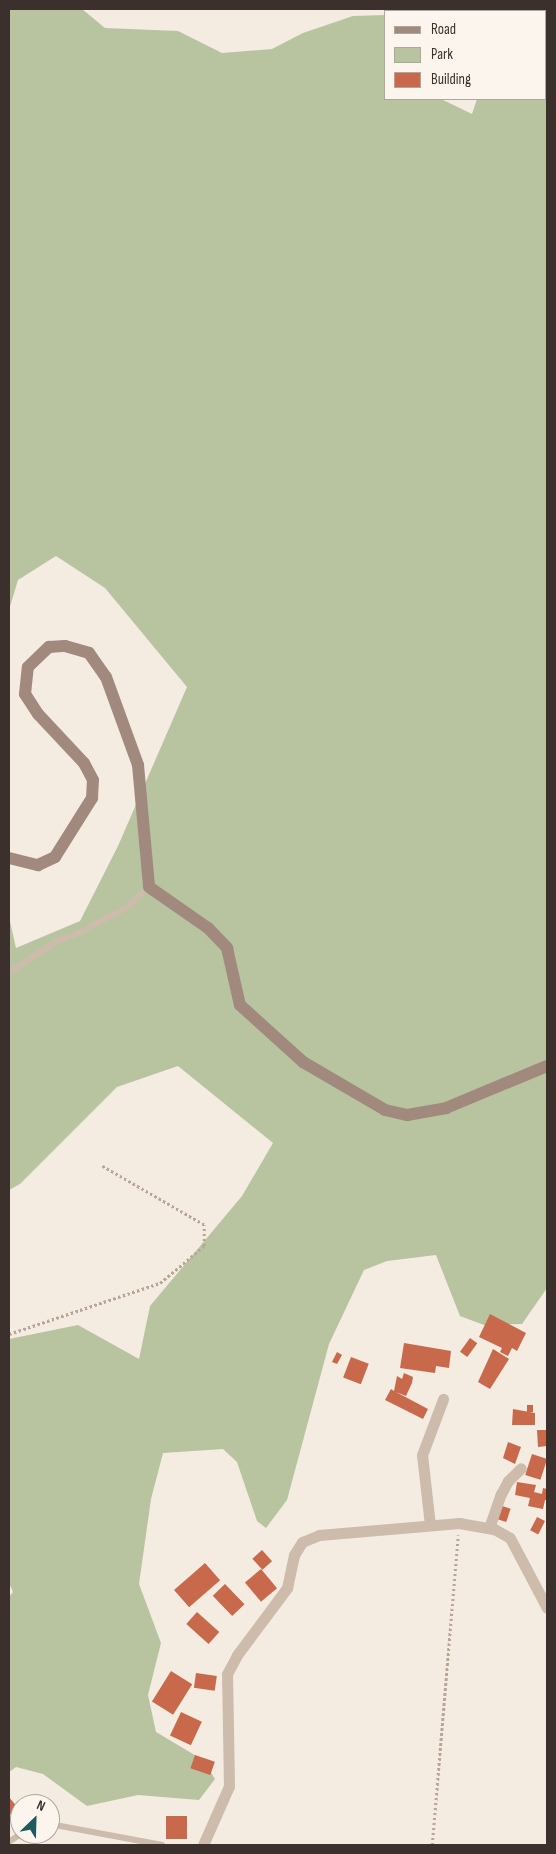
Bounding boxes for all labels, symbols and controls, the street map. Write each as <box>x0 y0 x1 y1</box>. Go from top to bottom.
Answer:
legend <box>384 10 546 100</box>
text: Road <box>431 20 456 39</box>
text: Park <box>431 45 453 64</box>
text: Building <box>431 70 471 89</box>
north arrow <box>10 1794 60 1844</box>
text: N <box>34 1796 48 1815</box>

